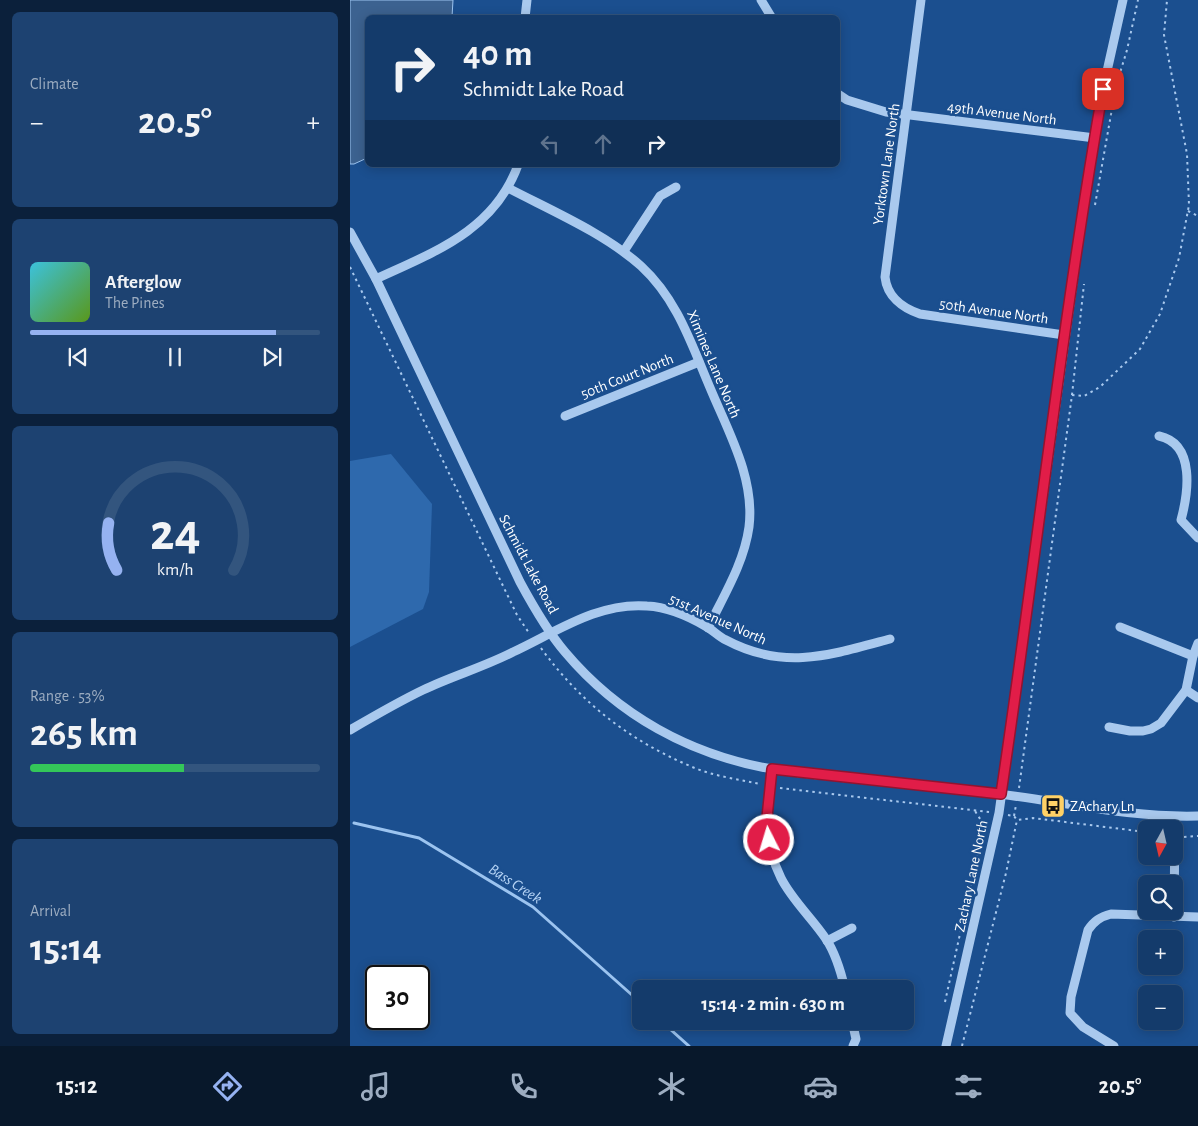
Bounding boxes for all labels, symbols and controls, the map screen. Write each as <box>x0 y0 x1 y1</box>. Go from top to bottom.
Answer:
icon: right <box>380 35 445 100</box>
text: 40 m <box>463 37 532 72</box>
pin <box>1082 68 1124 110</box>
icon: arrive <box>1089 75 1117 103</box>
text: Climate <box>30 76 79 92</box>
text: Schmidt Lake Road <box>463 78 624 100</box>
street label: 49th Avenue North <box>946 99 1058 128</box>
street label: Yorktown Lane North <box>871 102 902 226</box>
text: 20.5° <box>138 103 212 141</box>
text: − <box>30 109 43 137</box>
text: + <box>307 109 320 137</box>
icon: left <box>536 130 564 158</box>
icon: ahead <box>589 130 617 158</box>
icon: right <box>642 130 670 158</box>
text: Afterglow <box>105 273 181 292</box>
text: The Pines <box>105 295 165 311</box>
street label: 50th Avenue North <box>938 296 1049 327</box>
street label: Ximines Lane North <box>684 308 743 420</box>
icon: previous <box>64 343 92 371</box>
icon: pause <box>161 343 189 371</box>
icon: next <box>258 343 286 371</box>
street label: 50th Court North <box>579 351 676 402</box>
text: 24 <box>150 507 200 559</box>
street label: Schmidt Lake Road <box>496 512 561 616</box>
text: km/h <box>157 561 193 579</box>
street label: 51st Avenue North <box>667 591 769 648</box>
text: Range · 53% <box>30 688 105 704</box>
text: 265 km <box>30 715 138 753</box>
bus stop icon: ZAchary Ln <box>1040 793 1066 819</box>
place label: ZAchary Ln <box>1070 799 1135 814</box>
position arrow <box>742 813 794 865</box>
street label: Zachary Lane North <box>952 819 991 933</box>
north arrow <box>1138 820 1182 865</box>
map controls <box>1138 820 1183 1030</box>
water label: Bass Creek <box>486 861 545 907</box>
button: search <box>1138 875 1183 920</box>
text: Arrival <box>30 903 71 919</box>
text: 15:14 <box>30 930 102 968</box>
button: + <box>1138 930 1183 975</box>
speed limit sign: 30 <box>365 965 430 1030</box>
button: − <box>1138 985 1183 1030</box>
text: 15:14 · 2 min · 630 m <box>701 995 845 1014</box>
icon: directions <box>210 1069 245 1104</box>
icon: music <box>358 1069 393 1104</box>
icon: phone <box>506 1069 541 1104</box>
icon: climate <box>654 1069 689 1104</box>
icon: car <box>803 1069 838 1104</box>
icon: filters <box>951 1069 986 1104</box>
text: 15:12 <box>57 1075 97 1097</box>
text: 20.5° <box>1099 1075 1141 1097</box>

